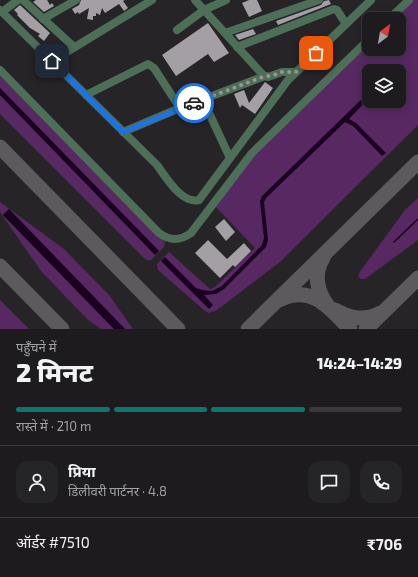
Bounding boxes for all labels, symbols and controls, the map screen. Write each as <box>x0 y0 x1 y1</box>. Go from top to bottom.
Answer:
north arrow <box>362 12 406 56</box>
map controls <box>362 12 406 108</box>
pin <box>299 36 333 70</box>
icon: bag <box>305 42 327 64</box>
pin <box>35 44 69 78</box>
icon: home <box>41 50 63 72</box>
button: layers <box>362 64 406 108</box>
courier <box>174 83 214 123</box>
icon: car <box>183 92 205 114</box>
text: पहुँचने में <box>16 339 56 355</box>
text: 14:24–14:29 <box>317 354 402 372</box>
text: 2 मिनट <box>16 356 93 387</box>
text: रास्ते में · 210 m <box>16 418 91 434</box>
button: person <box>16 461 58 503</box>
button: chat <box>308 461 350 503</box>
button: phone <box>360 461 402 503</box>
text: प्रिया <box>68 462 96 480</box>
text: डिलीवरी पार्टनर · 4.8 <box>68 483 167 499</box>
text: ऑर्डर #7510 <box>16 533 90 551</box>
text: ₹706 <box>367 535 402 553</box>

